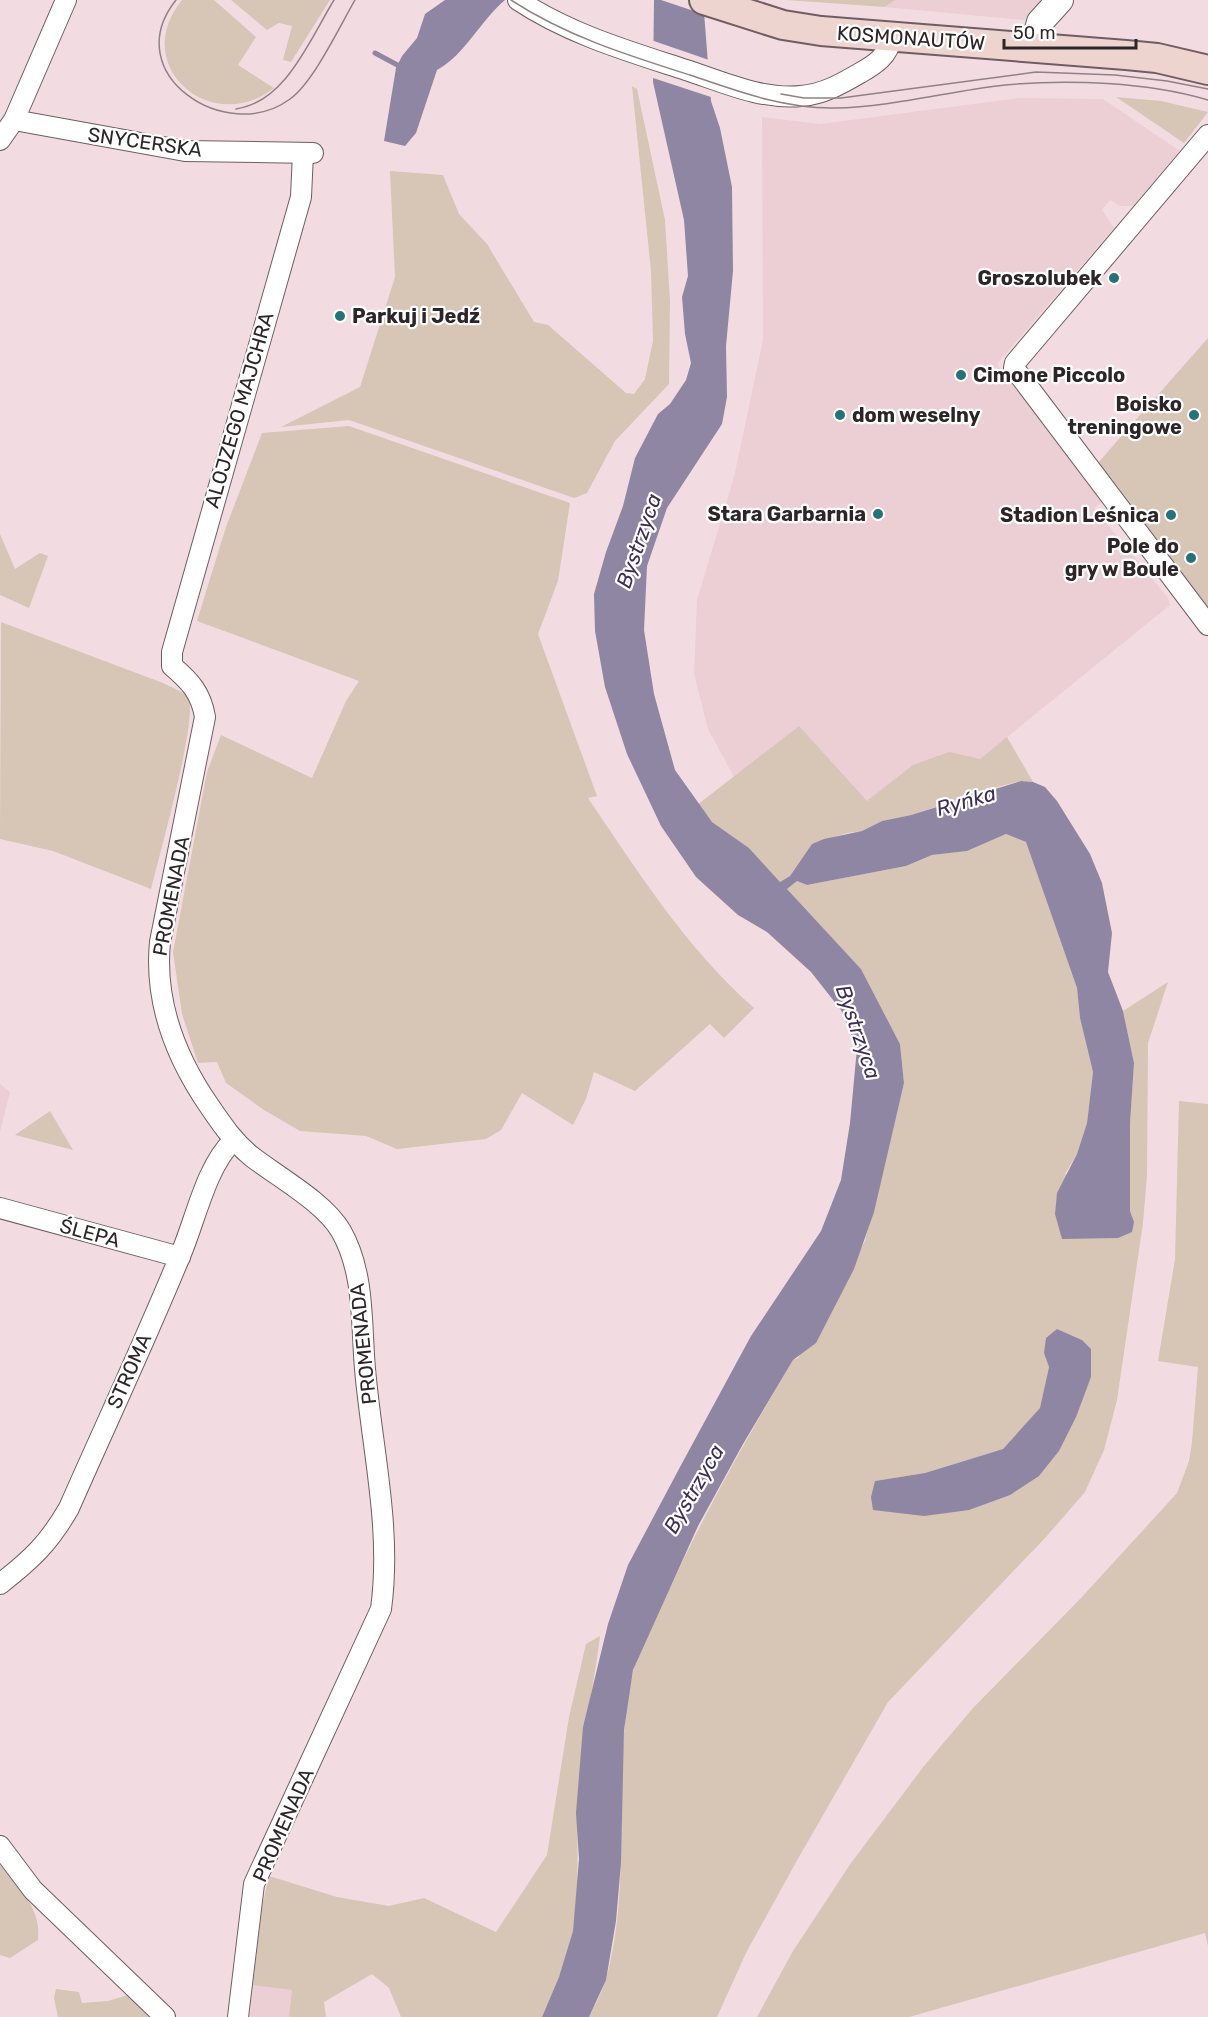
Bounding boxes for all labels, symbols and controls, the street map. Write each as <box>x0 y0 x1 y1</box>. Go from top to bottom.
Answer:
scale bar <box>1004 12 1136 50</box>
street label: KOSMONAUTÓW <box>836 21 986 55</box>
text: 50 m <box>1013 22 1056 44</box>
street label: SNYCERSKA <box>86 122 204 162</box>
place label: Groszolubek <box>977 266 1102 290</box>
marker: Groszolubek <box>1107 271 1121 285</box>
place label: Parkuj i Jedź <box>352 304 480 328</box>
street label: ALOJZEGO MAJCHRA <box>200 309 278 511</box>
marker: Parkuj i Jedź <box>333 309 347 323</box>
place label: Cimone Piccolo <box>973 363 1125 387</box>
marker: Cimone Piccolo <box>954 368 968 382</box>
place label: Boisko treningowe <box>1067 392 1182 439</box>
place label: dom weselny <box>852 403 980 427</box>
marker: dom weselny <box>833 408 847 422</box>
marker: Boisko treningowe <box>1187 408 1201 422</box>
water label: Bystrzyca <box>611 490 666 591</box>
place label: Stara Garbarnia <box>707 502 866 526</box>
place label: Stadion Leśnica <box>1000 503 1159 527</box>
marker: Stara Garbarnia <box>871 507 885 521</box>
marker: Stadion Leśnica <box>1164 508 1178 522</box>
place label: Pole do gry w Boule <box>1065 534 1179 581</box>
marker: Pole do gry w Boule <box>1184 551 1198 565</box>
water label: Ryńka <box>933 780 999 821</box>
street label: PROMENADA <box>148 834 194 958</box>
water label: Bystrzyca <box>831 981 886 1082</box>
street label: ŚLEPA <box>57 1213 123 1253</box>
street label: PROMENADA <box>345 1282 381 1406</box>
street label: STROMA <box>102 1330 156 1412</box>
water label: Bystrzyca <box>658 1440 729 1537</box>
street label: PROMENADA <box>247 1765 319 1885</box>

